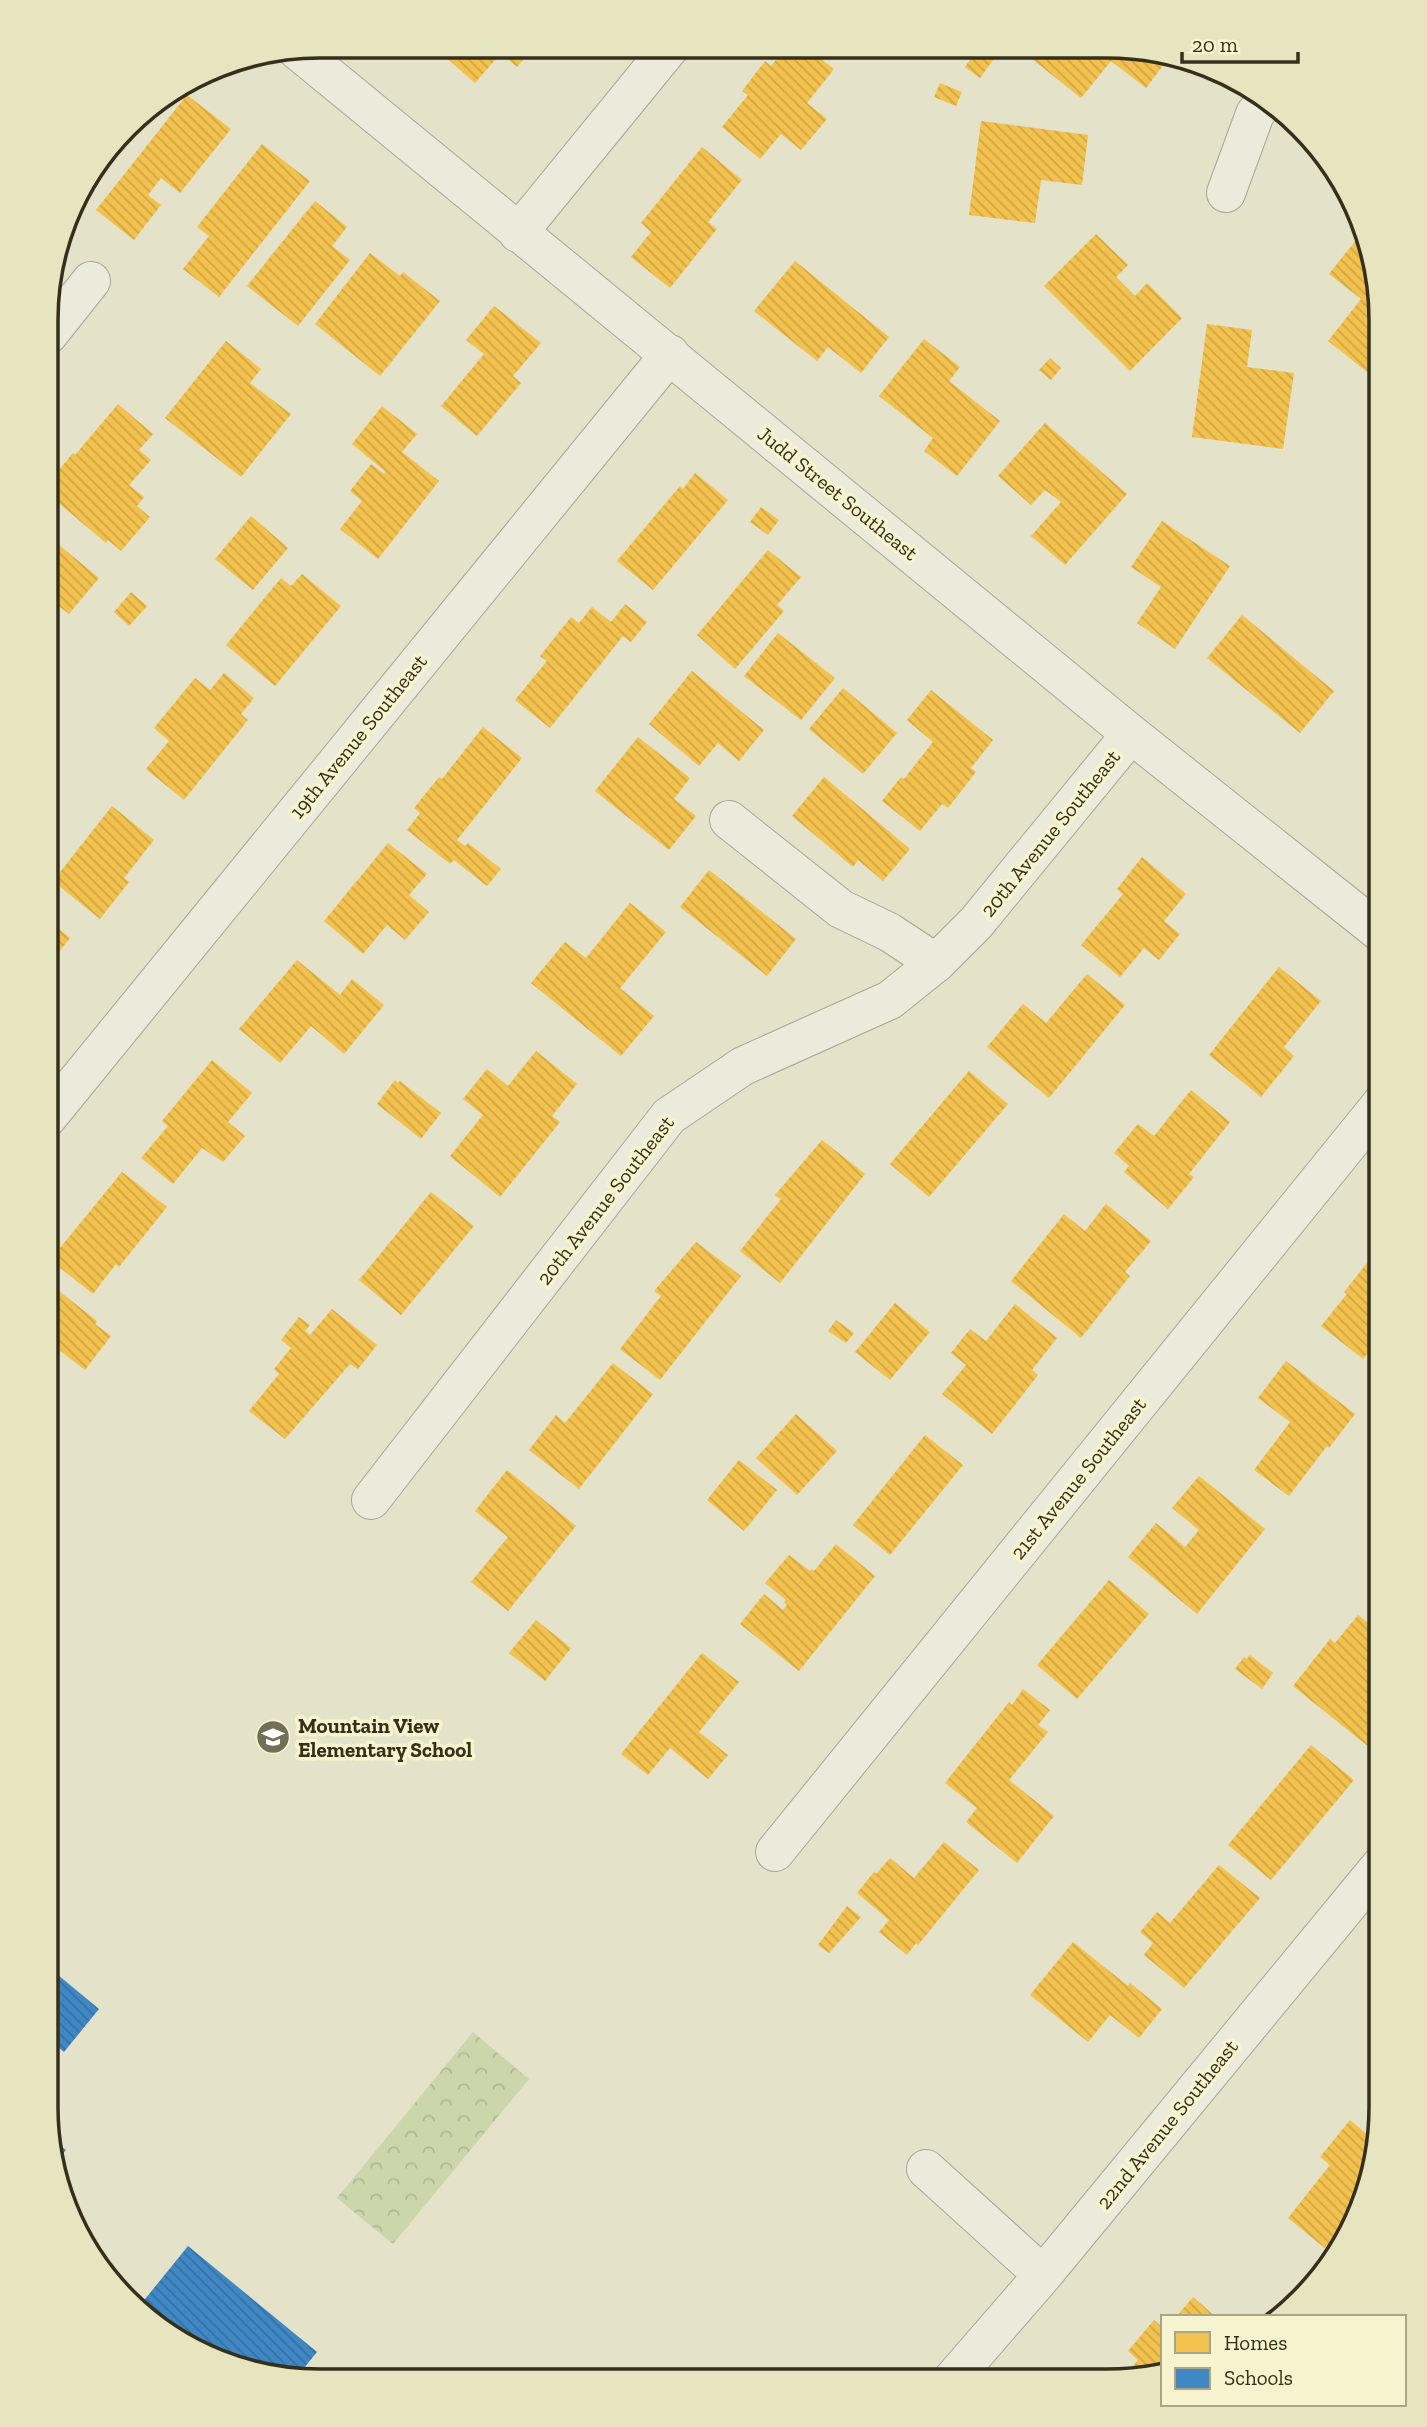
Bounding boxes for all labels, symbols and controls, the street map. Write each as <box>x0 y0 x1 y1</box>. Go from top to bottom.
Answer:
scale bar <box>1182 21 1298 65</box>
text: 20 m <box>1192 32 1238 57</box>
street label: Judd Street Southeast <box>753 421 923 566</box>
street label: 19th Avenue Southeast <box>284 649 432 823</box>
street label: 20th Avenue Southeast <box>975 744 1125 922</box>
street label: 20th Avenue Southeast <box>531 1110 679 1290</box>
street label: 21st Avenue Southeast <box>1005 1392 1151 1564</box>
place label: Mountain View Elementary School <box>298 1713 472 1762</box>
school or university icon: Mountain View Elementary School <box>254 1718 292 1756</box>
street label: 22nd Avenue Southeast <box>1091 2034 1243 2214</box>
legend <box>1161 2315 1406 2406</box>
text: Homes <box>1224 2330 1287 2355</box>
text: Schools <box>1224 2365 1293 2390</box>

